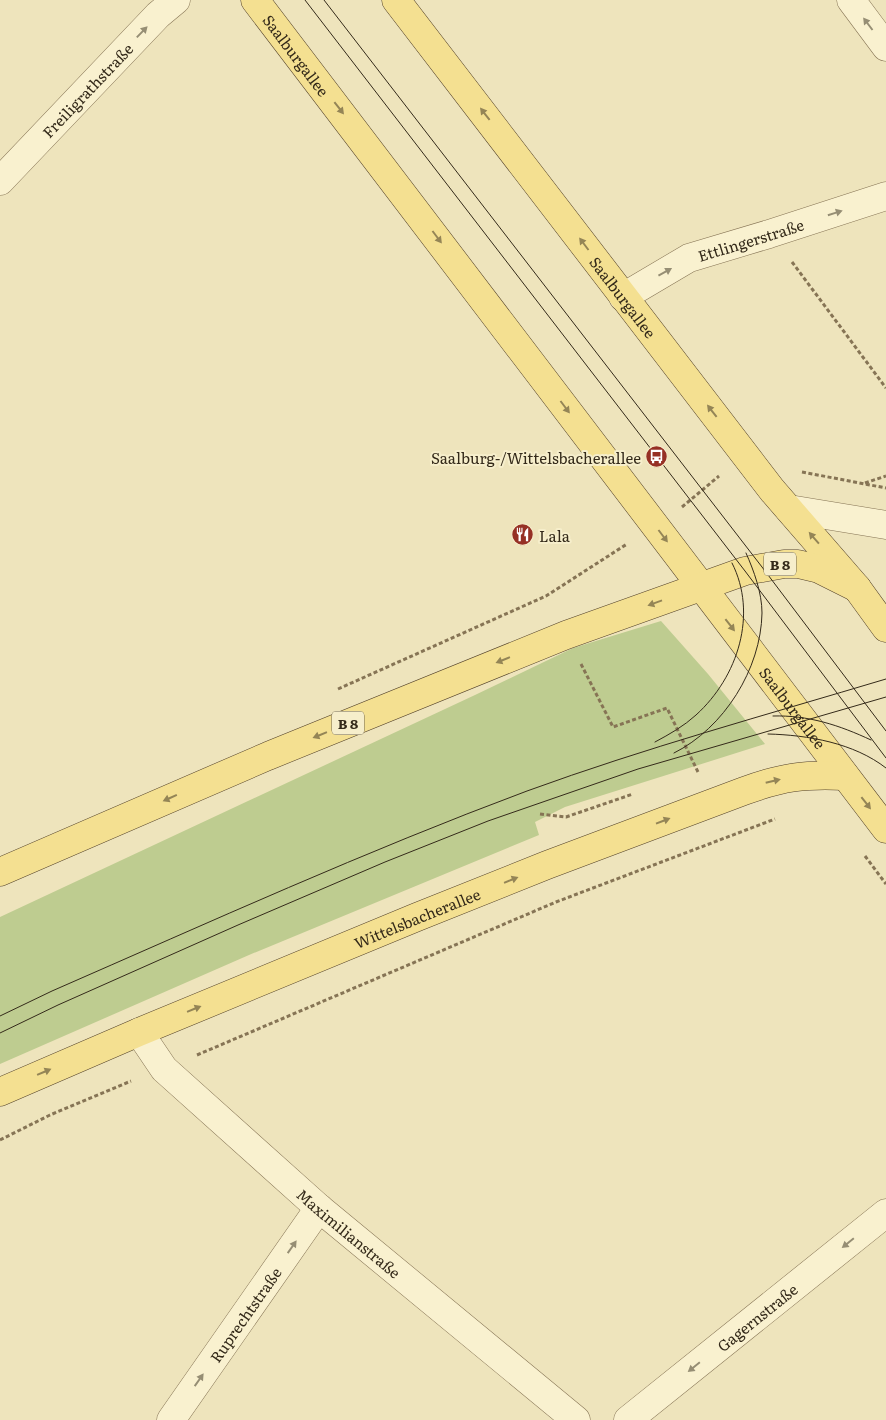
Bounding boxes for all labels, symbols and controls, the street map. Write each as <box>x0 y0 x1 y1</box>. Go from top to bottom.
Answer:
street label: Saalburgallee <box>258 9 336 101</box>
one-way arrow <box>863 18 874 31</box>
one-way arrow <box>136 26 148 38</box>
street label: Freiligrathstraße <box>36 37 138 142</box>
one-way arrow <box>333 101 344 114</box>
one-way arrow <box>480 107 490 121</box>
one-way arrow <box>827 209 842 216</box>
street label: Ettlingerstraße <box>695 212 807 266</box>
one-way arrow <box>432 230 442 244</box>
one-way arrow <box>578 238 589 251</box>
street label: Saalburgallee <box>585 251 663 343</box>
one-way arrow <box>658 267 672 276</box>
one-way arrow <box>560 400 570 414</box>
one-way arrow <box>706 405 717 418</box>
bus stop icon: Saalburg-/Wittelsbacherallee <box>645 445 669 469</box>
place label: Saalburg-/Wittelsbacherallee <box>431 446 641 469</box>
restaurant icon: Lala <box>511 523 535 547</box>
place label: Lala <box>539 524 571 547</box>
one-way arrow <box>658 529 668 543</box>
one-way arrow <box>808 532 819 545</box>
road number: B 8 <box>764 552 796 576</box>
one-way arrow <box>647 599 662 607</box>
one-way arrow <box>725 618 736 631</box>
one-way arrow <box>496 657 510 665</box>
street label: Saalburgallee <box>755 662 832 753</box>
road number: B 8 <box>332 711 364 734</box>
one-way arrow <box>313 731 327 739</box>
one-way arrow <box>766 777 781 785</box>
one-way arrow <box>163 795 177 803</box>
one-way arrow <box>860 796 871 809</box>
one-way arrow <box>656 817 670 825</box>
one-way arrow <box>504 876 519 884</box>
street label: Wittelsbacherallee <box>350 881 484 953</box>
one-way arrow <box>187 1005 202 1013</box>
one-way arrow <box>37 1067 52 1075</box>
street label: Maximilianstraße <box>292 1182 407 1283</box>
one-way arrow <box>841 1238 855 1248</box>
one-way arrow <box>287 1240 297 1253</box>
street label: Ruprechtstraße <box>203 1262 286 1367</box>
street label: Gagernstraße <box>711 1277 802 1356</box>
one-way arrow <box>688 1361 701 1372</box>
one-way arrow <box>194 1373 204 1387</box>

